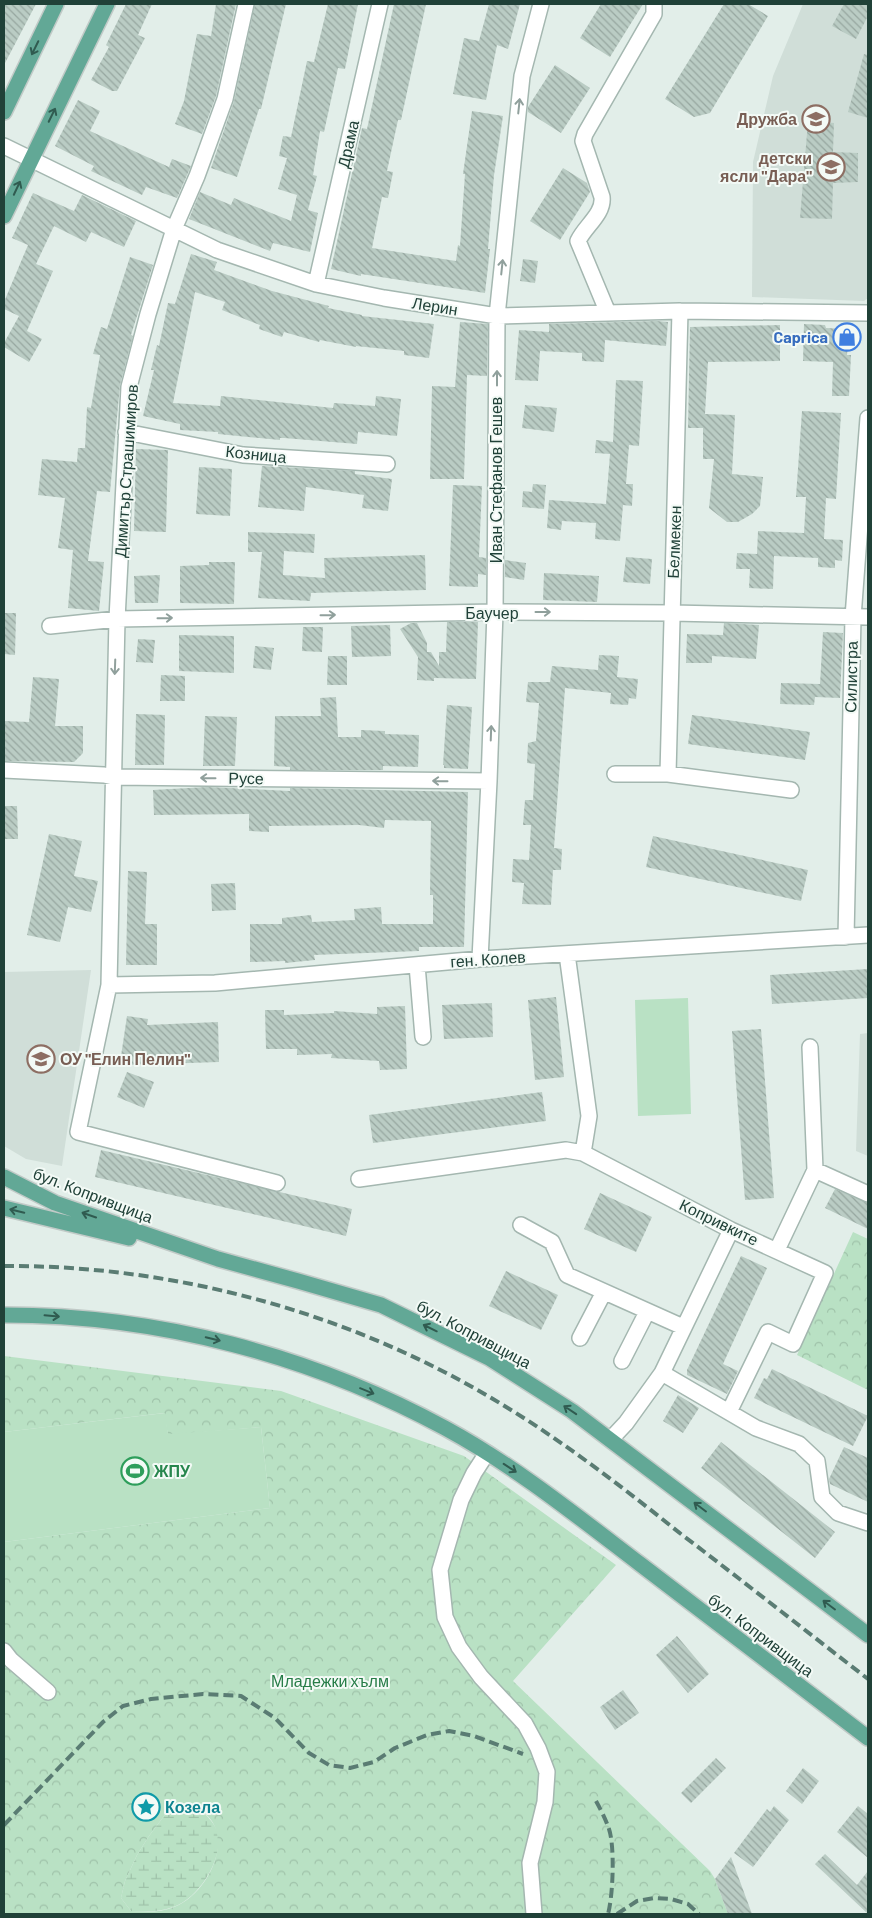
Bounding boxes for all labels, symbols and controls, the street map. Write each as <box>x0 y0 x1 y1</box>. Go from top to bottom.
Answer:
one-way arrow <box>29 40 39 55</box>
one-way arrow <box>514 98 524 114</box>
school or university icon: Дружба <box>801 104 831 134</box>
one-way arrow <box>47 108 57 123</box>
place label: Дружба <box>737 109 797 128</box>
street label: Драма <box>333 118 362 170</box>
place label: детски ясли "Дара" <box>719 148 812 185</box>
school or university icon: детски ясли "Дара" <box>816 152 846 182</box>
one-way arrow <box>12 180 22 195</box>
one-way arrow <box>498 259 507 275</box>
street label: Лерин <box>411 293 459 318</box>
shop icon: Caprica <box>832 322 862 352</box>
place label: Caprica <box>774 327 828 346</box>
one-way arrow <box>492 370 502 386</box>
street label: Димитър Страшимиров <box>110 384 141 558</box>
street label: Иван Стефанов Гешев <box>486 397 505 563</box>
street label: Козница <box>225 441 288 466</box>
street label: Белмекен <box>663 505 684 579</box>
street label: Баучер <box>465 603 519 622</box>
one-way arrow <box>534 607 551 617</box>
one-way arrow <box>320 610 336 620</box>
one-way arrow <box>157 613 173 623</box>
street label: Силистра <box>840 641 861 713</box>
one-way arrow <box>110 659 120 675</box>
one-way arrow <box>486 725 495 741</box>
street label: Русе <box>228 768 264 787</box>
one-way arrow <box>200 773 216 783</box>
one-way arrow <box>432 776 448 786</box>
street label: ген. Колев <box>450 946 526 971</box>
school or university icon: ОУ "Елин Пелин" <box>26 1044 56 1074</box>
place label: ОУ "Елин Пелин" <box>60 1049 191 1068</box>
street label: бул. Копривщица <box>31 1163 156 1226</box>
street label: Копривките <box>677 1194 762 1249</box>
one-way arrow <box>10 1206 26 1215</box>
one-way arrow <box>82 1210 97 1219</box>
street label: бул. Копривщица <box>414 1295 535 1372</box>
one-way arrow <box>44 1311 60 1321</box>
one-way arrow <box>423 1323 438 1332</box>
one-way arrow <box>205 1335 221 1344</box>
one-way arrow <box>359 1387 374 1396</box>
one-way arrow <box>563 1404 577 1415</box>
sports icon: ЖПУ <box>120 1456 150 1486</box>
place label: ЖПУ <box>153 1461 191 1480</box>
one-way arrow <box>502 1463 516 1473</box>
one-way arrow <box>694 1502 707 1513</box>
street label: бул. Копривщица <box>705 1589 818 1680</box>
one-way arrow <box>823 1600 836 1611</box>
park label: Младежки хълм <box>271 1671 389 1690</box>
place icon: Козела <box>131 1792 161 1822</box>
place label: Козела <box>165 1797 220 1816</box>

